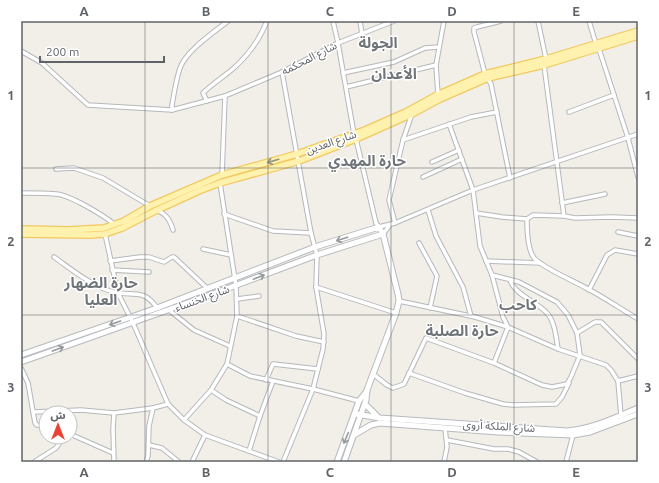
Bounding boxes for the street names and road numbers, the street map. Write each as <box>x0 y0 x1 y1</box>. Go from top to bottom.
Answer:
street label: شارع المحكمه <box>280 39 340 79</box>
street label: شارع العدين <box>304 128 359 158</box>
street label: شارع الخنساء <box>173 282 232 315</box>
street label: شارع الملكة أروى <box>462 418 536 436</box>

